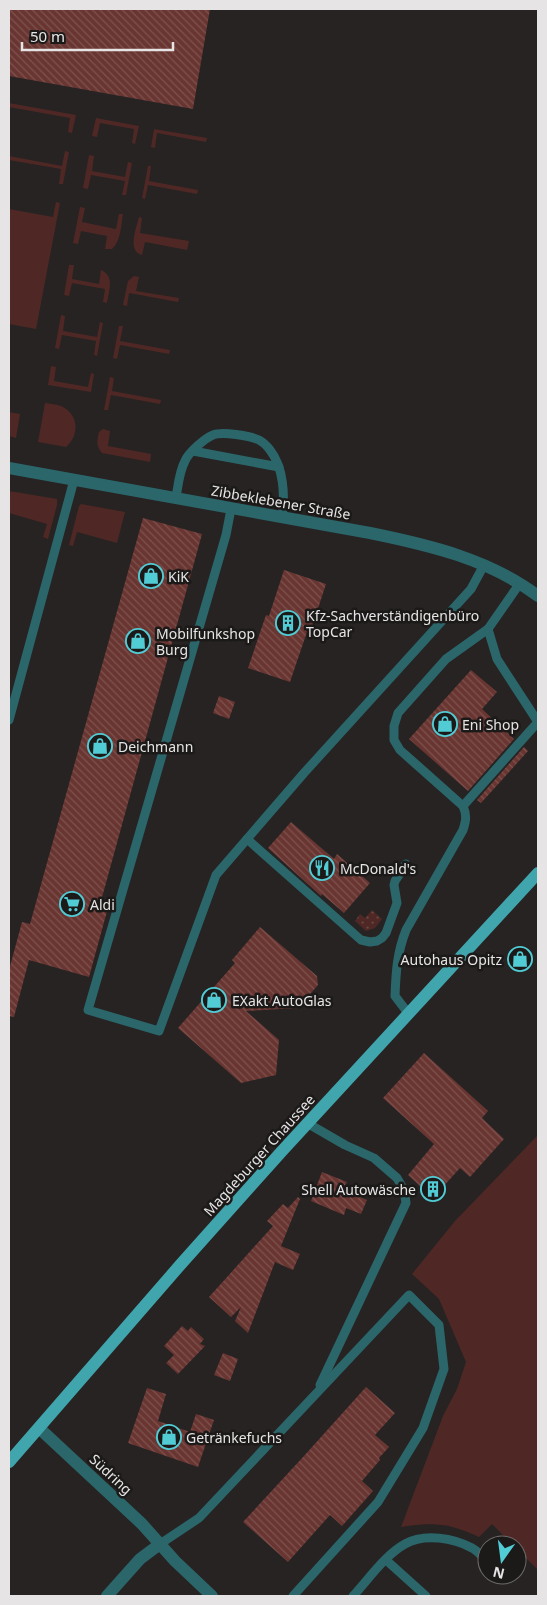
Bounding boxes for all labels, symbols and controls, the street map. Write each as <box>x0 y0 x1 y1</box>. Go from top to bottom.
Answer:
scale bar <box>22 20 174 52</box>
text: 50 m <box>30 26 65 46</box>
street label: Zibbeklebener Straße <box>210 480 352 524</box>
shop icon: KiK <box>138 563 164 589</box>
place label: KiK <box>168 567 189 586</box>
place label: Kfz-Sachverständigenbüro TopCar <box>306 606 479 641</box>
building icon: Kfz-Sachverständigenbüro TopCar <box>275 610 301 636</box>
place label: Mobilfunkshop Burg <box>156 624 255 659</box>
shop icon: Mobilfunkshop Burg <box>125 628 151 654</box>
shop icon: Eni Shop <box>432 711 458 737</box>
place label: Eni Shop <box>462 715 519 734</box>
shop icon: Deichmann <box>87 733 113 759</box>
place label: Deichmann <box>118 737 193 756</box>
restaurant icon: McDonald's <box>309 855 335 881</box>
place label: McDonald's <box>340 859 417 878</box>
supermarket icon: Aldi <box>59 891 85 917</box>
place label: Aldi <box>90 895 115 914</box>
shop icon: Autohaus Opitz <box>507 946 533 972</box>
place label: Autohaus Opitz <box>401 950 502 969</box>
shop icon: EXakt AutoGlas <box>201 987 227 1013</box>
place label: EXakt AutoGlas <box>232 991 332 1010</box>
street label: Magdeburger Chaussee <box>199 1090 319 1220</box>
building icon: Shell Autowäsche <box>420 1176 446 1202</box>
place label: Shell Autowäsche <box>301 1180 416 1199</box>
shop icon: Getränkefuchs <box>156 1424 182 1450</box>
place label: Getränkefuchs <box>186 1428 282 1447</box>
street label: Südring <box>86 1449 136 1499</box>
north arrow <box>477 1535 527 1585</box>
text: N <box>491 1563 507 1584</box>

